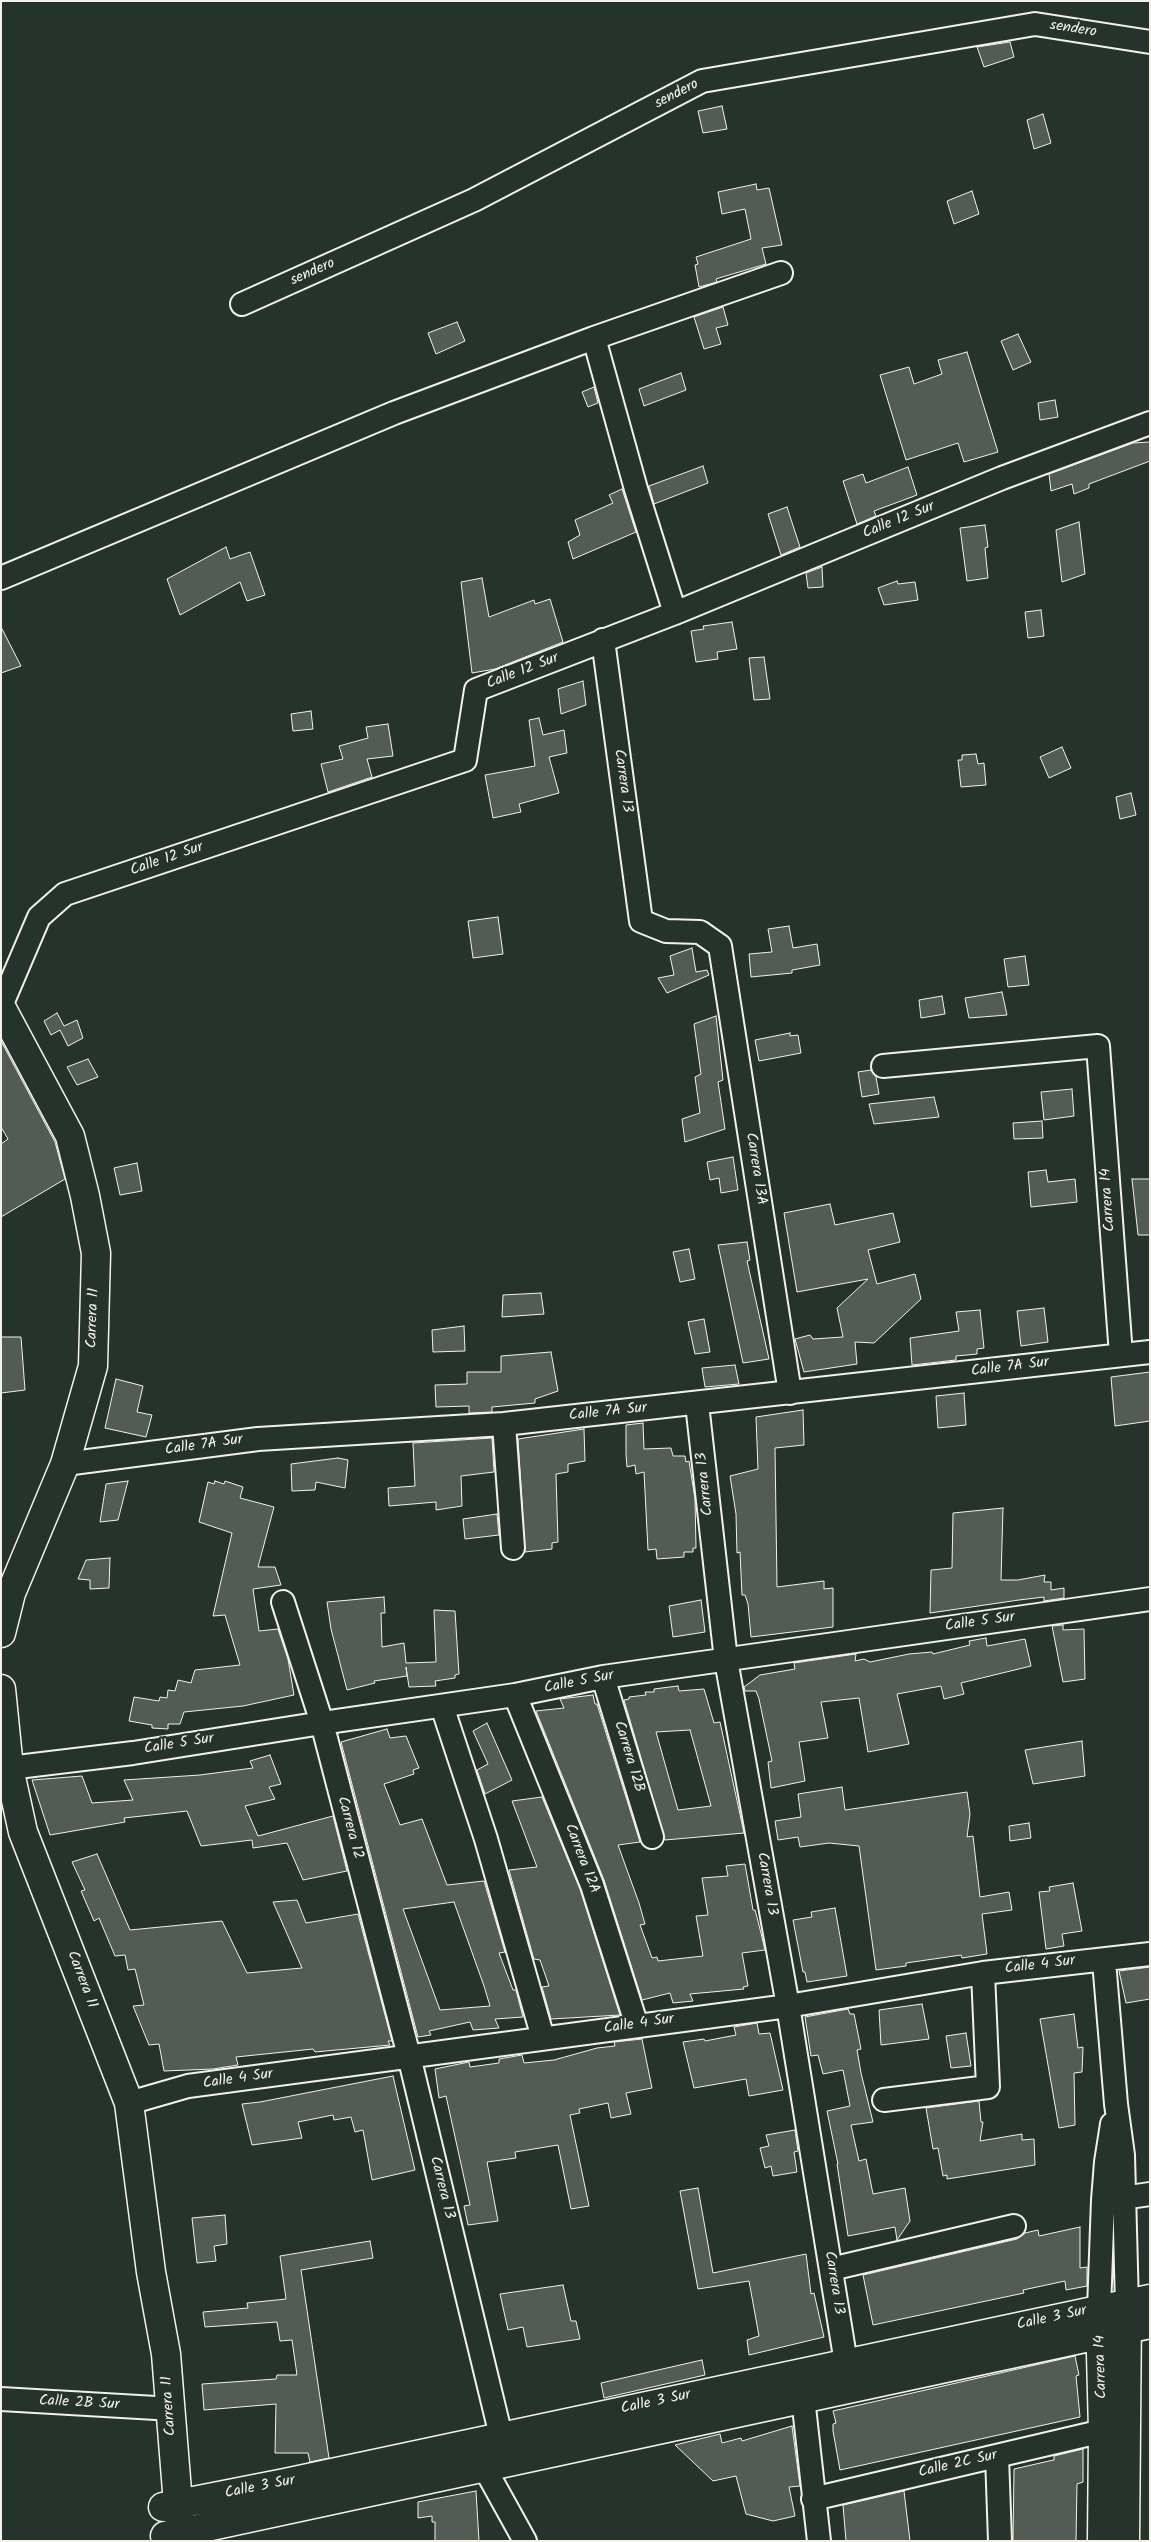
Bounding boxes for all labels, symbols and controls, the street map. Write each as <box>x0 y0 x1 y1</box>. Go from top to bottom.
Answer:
street label: sendero <box>1048 17 1098 43</box>
street label: sendero <box>652 76 702 114</box>
street label: sendero <box>288 255 338 291</box>
street label: Calle 12 Sur <box>861 498 937 544</box>
street label: Calle 12 Sur <box>484 650 562 694</box>
street label: Carrera 13 <box>609 748 635 814</box>
street label: Calle 12 Sur <box>128 839 206 881</box>
street label: Carrera 13A <box>740 1131 770 1207</box>
street label: Carrera 14 <box>1098 1168 1120 1232</box>
street label: Carrera 11 <box>84 1288 104 1348</box>
street label: Calle 7A Sur <box>970 1354 1050 1382</box>
street label: Calle 7A Sur <box>568 1400 648 1426</box>
street label: Calle 7A Sur <box>164 1432 244 1460</box>
street label: Carrera 13 <box>694 1451 718 1517</box>
street label: Calle 5 Sur <box>944 1609 1016 1637</box>
street label: Calle 5 Sur <box>543 1667 615 1699</box>
street label: Carrera 12B <box>609 1719 647 1795</box>
street label: Calle 5 Sur <box>143 1731 215 1759</box>
street label: Carrera 12 <box>332 1795 366 1861</box>
street label: Carrera 12A <box>559 1822 603 1896</box>
street label: Carrera 13 <box>752 1851 780 1917</box>
street label: Carrera 11 <box>62 1949 100 2011</box>
street label: Calle 4 Sur <box>1004 1953 1076 1979</box>
street label: Calle 4 Sur <box>603 2011 675 2039</box>
street label: Calle 4 Sur <box>202 2066 274 2094</box>
street label: Carrera 13 <box>425 2155 457 2221</box>
street label: Carrera 13 <box>819 2250 847 2316</box>
street label: Calle 3 Sur <box>1015 2303 1089 2335</box>
street label: Carrera 14 <box>1092 2335 1112 2399</box>
street label: Carrera 11 <box>159 2375 181 2437</box>
street label: Calle 3 Sur <box>619 2387 693 2419</box>
street label: Calle 2B Sur <box>38 2393 120 2415</box>
street label: Calle 2C Sur <box>917 2447 999 2483</box>
street label: Calle 3 Sur <box>224 2472 296 2504</box>

